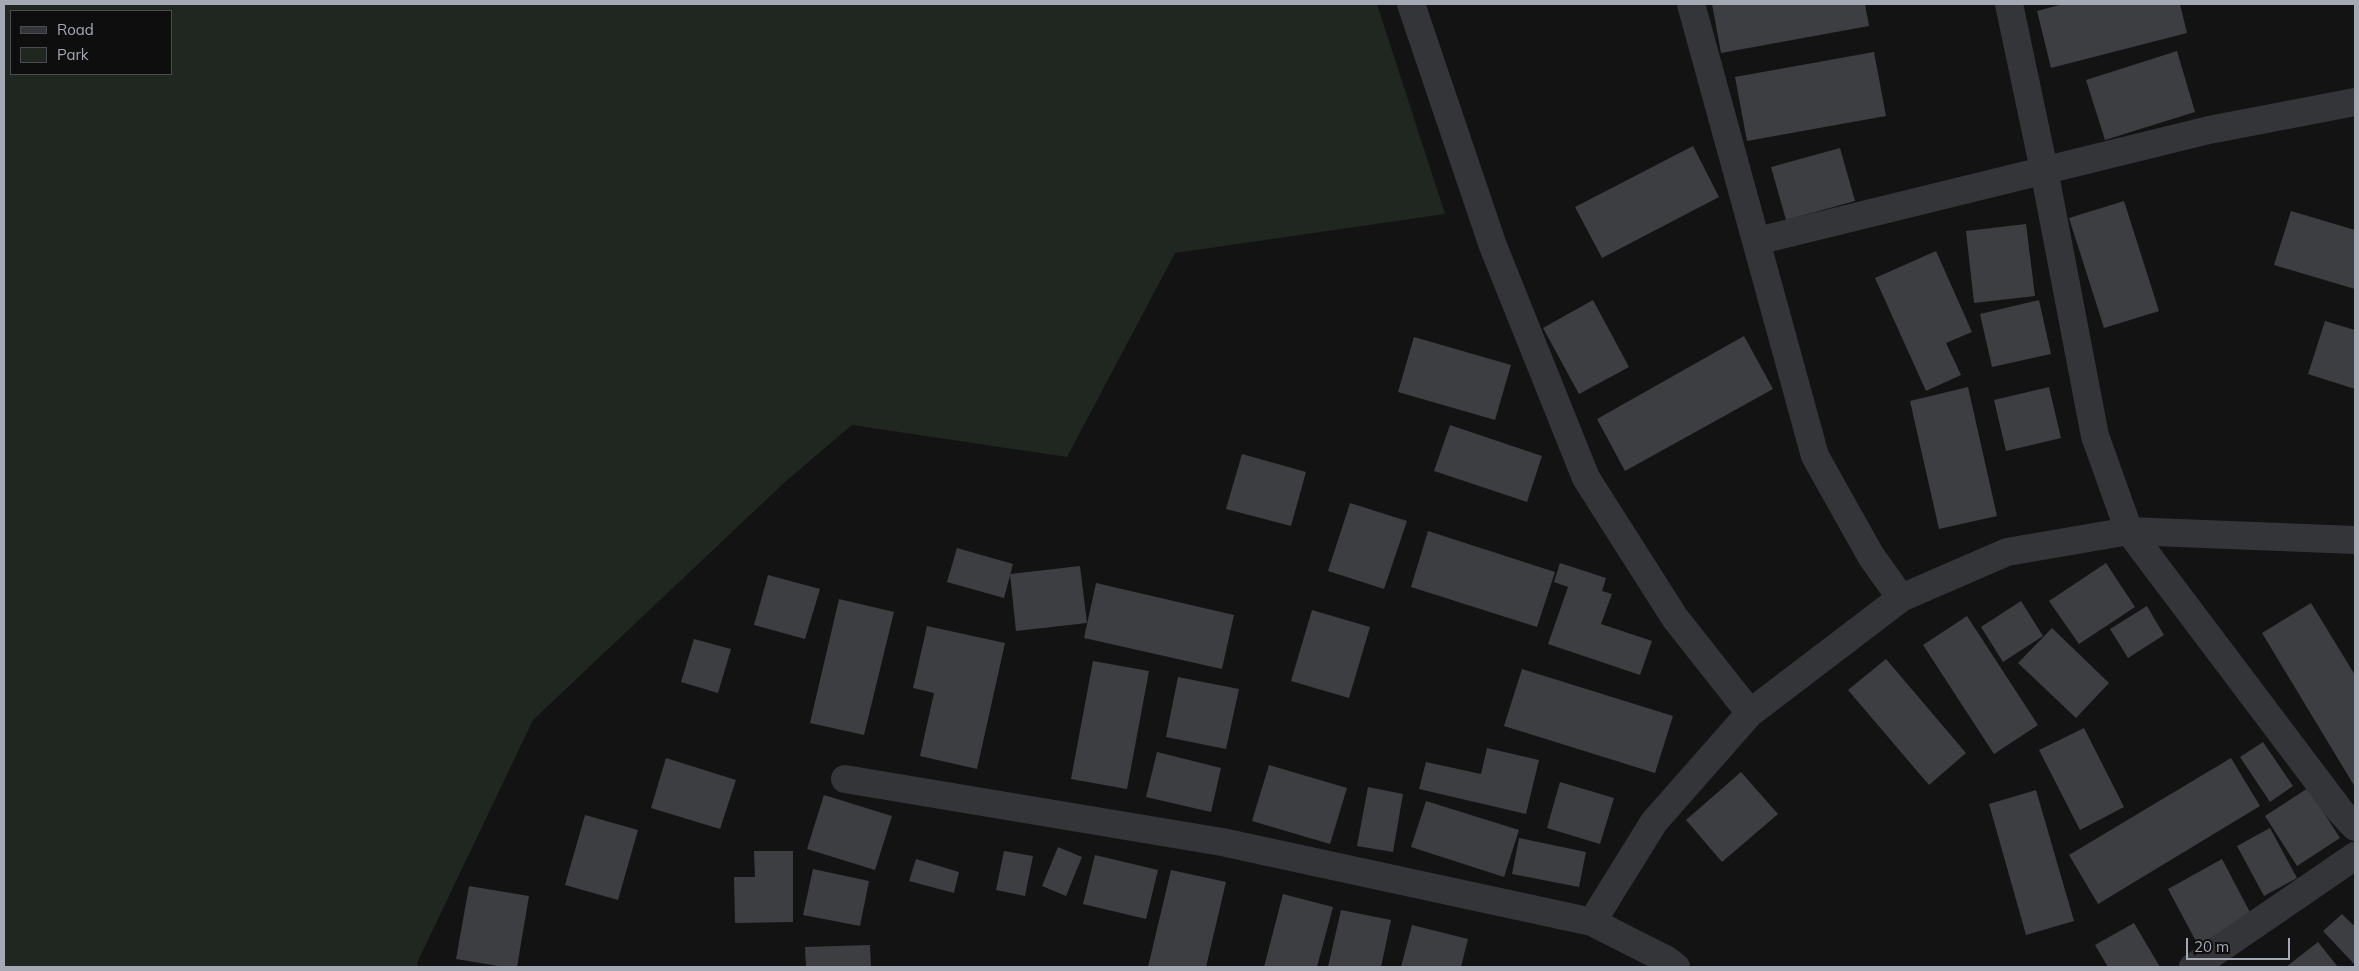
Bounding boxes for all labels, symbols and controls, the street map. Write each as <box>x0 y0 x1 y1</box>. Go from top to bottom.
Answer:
legend <box>10 10 172 75</box>
text: Road <box>57 20 94 39</box>
text: Park <box>57 45 89 64</box>
scale bar <box>2189 928 2293 960</box>
text: 20 m <box>2194 937 2229 956</box>

